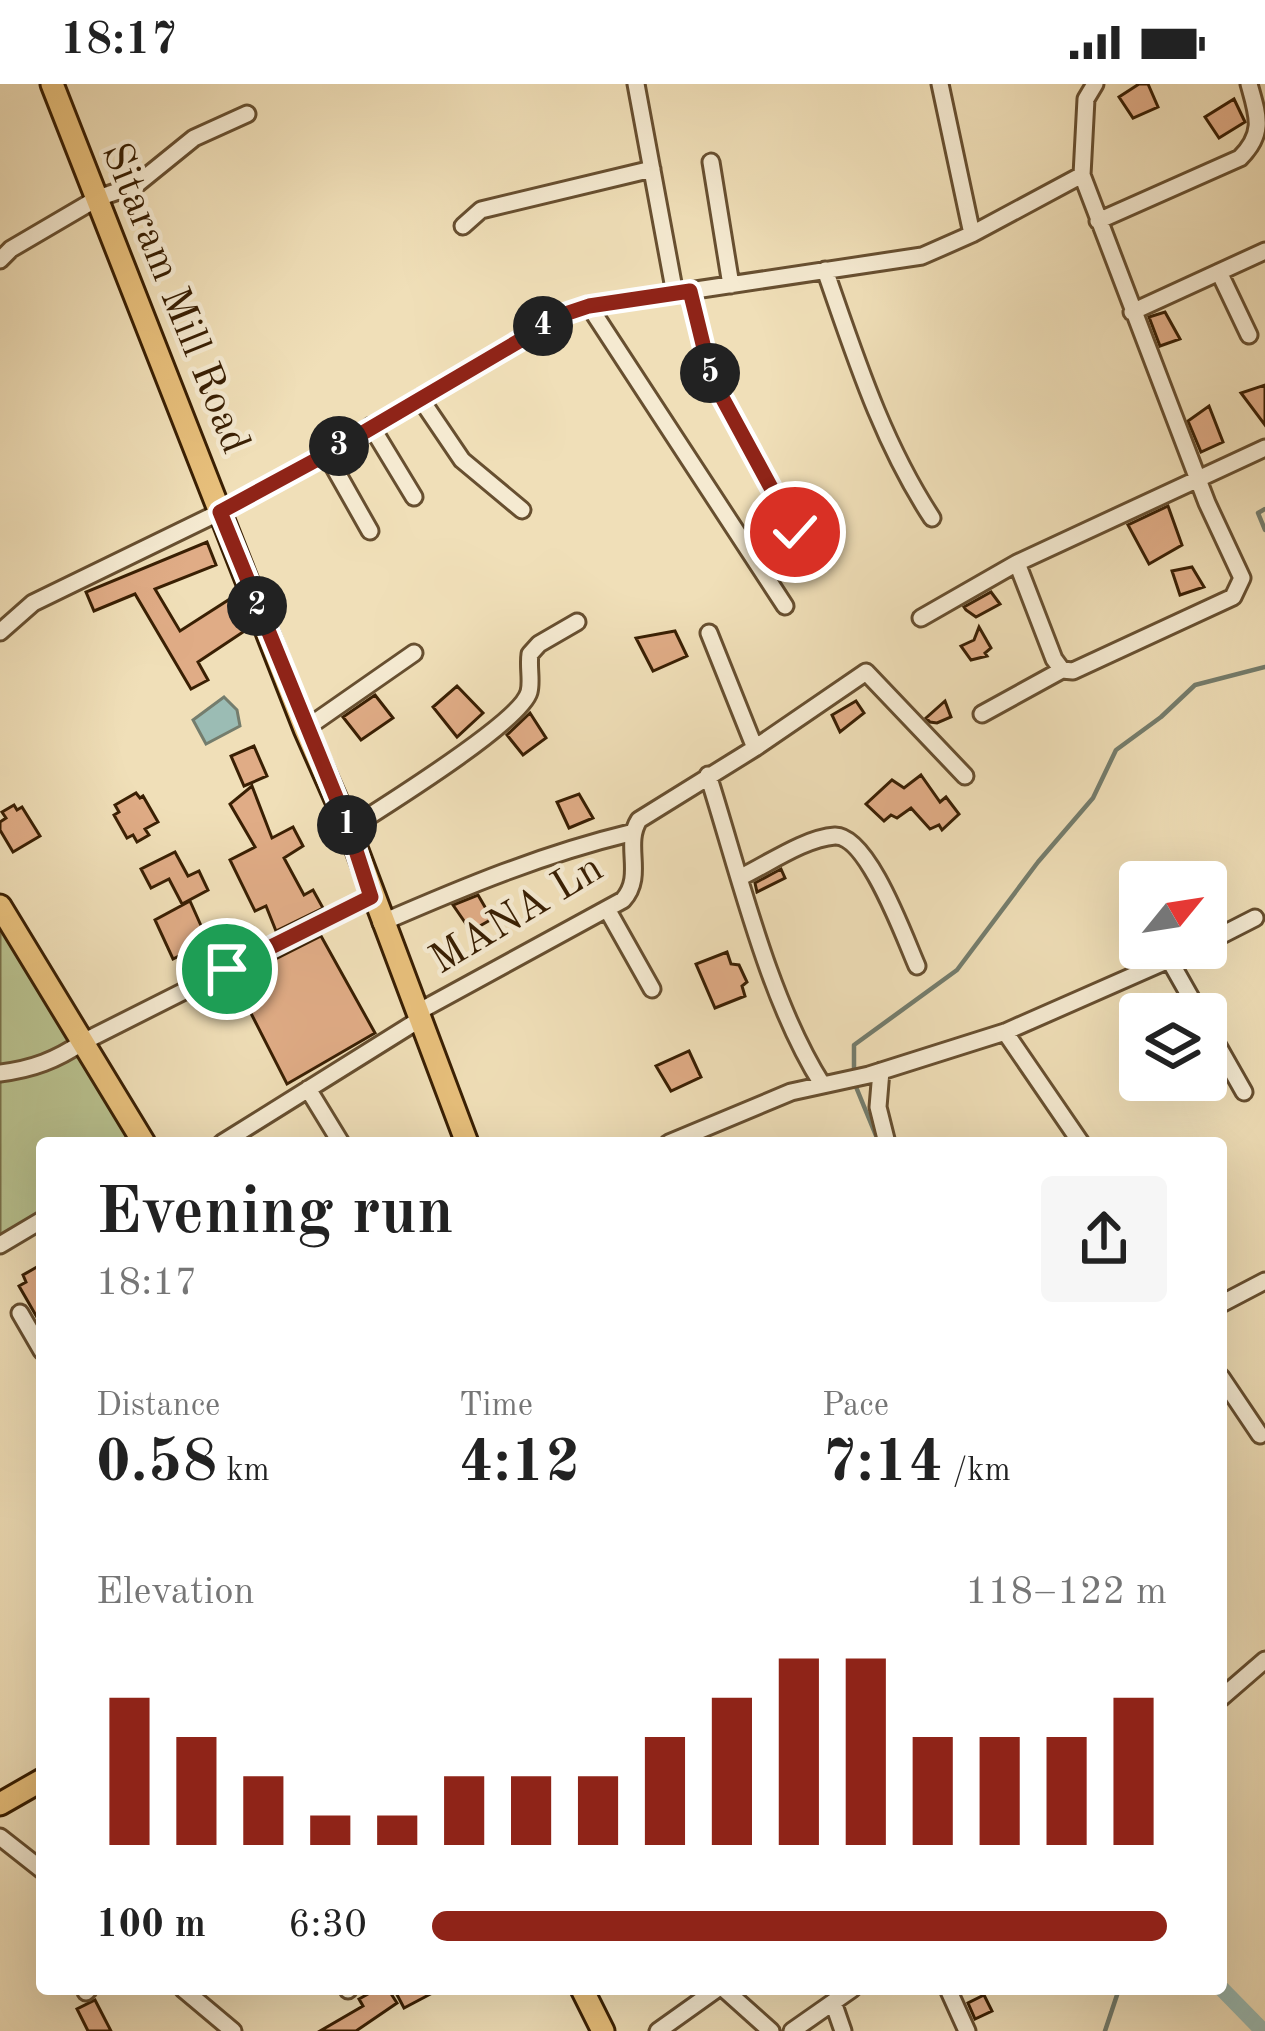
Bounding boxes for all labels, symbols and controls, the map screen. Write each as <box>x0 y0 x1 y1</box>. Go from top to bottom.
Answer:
text: 18:17 <box>60 19 177 64</box>
street label: Sitaram Mill Road <box>93 137 256 460</box>
pin: 4 <box>513 296 573 356</box>
text: 4 <box>533 309 553 342</box>
pin: 5 <box>680 343 740 403</box>
text: 5 <box>700 356 720 389</box>
pin: 3 <box>309 416 369 476</box>
text: 3 <box>329 429 349 462</box>
pin <box>744 481 846 583</box>
icon: check <box>762 499 828 565</box>
pin: 2 <box>227 576 287 636</box>
text: 2 <box>247 589 267 622</box>
pin: 1 <box>317 795 377 855</box>
text: 1 <box>337 808 357 841</box>
street label: MANA Ln <box>424 848 611 983</box>
north arrow <box>1119 861 1227 969</box>
map controls <box>1119 861 1227 1101</box>
pin <box>176 918 278 1020</box>
icon: arrive <box>194 936 260 1002</box>
button: layers <box>1119 993 1227 1101</box>
button: share <box>1041 1176 1167 1302</box>
text: Evening run <box>96 1182 454 1248</box>
text: 18:17 <box>96 1264 197 1303</box>
text: Distance <box>96 1390 220 1423</box>
text: Time <box>459 1390 533 1423</box>
text: Pace <box>822 1390 889 1423</box>
text: 0.58 <box>96 1434 217 1494</box>
text: 4:12 <box>459 1434 580 1494</box>
text: 7:14 <box>822 1434 943 1494</box>
text: km <box>217 1455 270 1488</box>
text: /km <box>943 1455 1011 1488</box>
text: Elevation <box>96 1573 255 1612</box>
text: 118–122 m <box>965 1573 1167 1612</box>
text: 100 m <box>96 1906 206 1945</box>
text: 6:30 <box>288 1906 367 1945</box>

